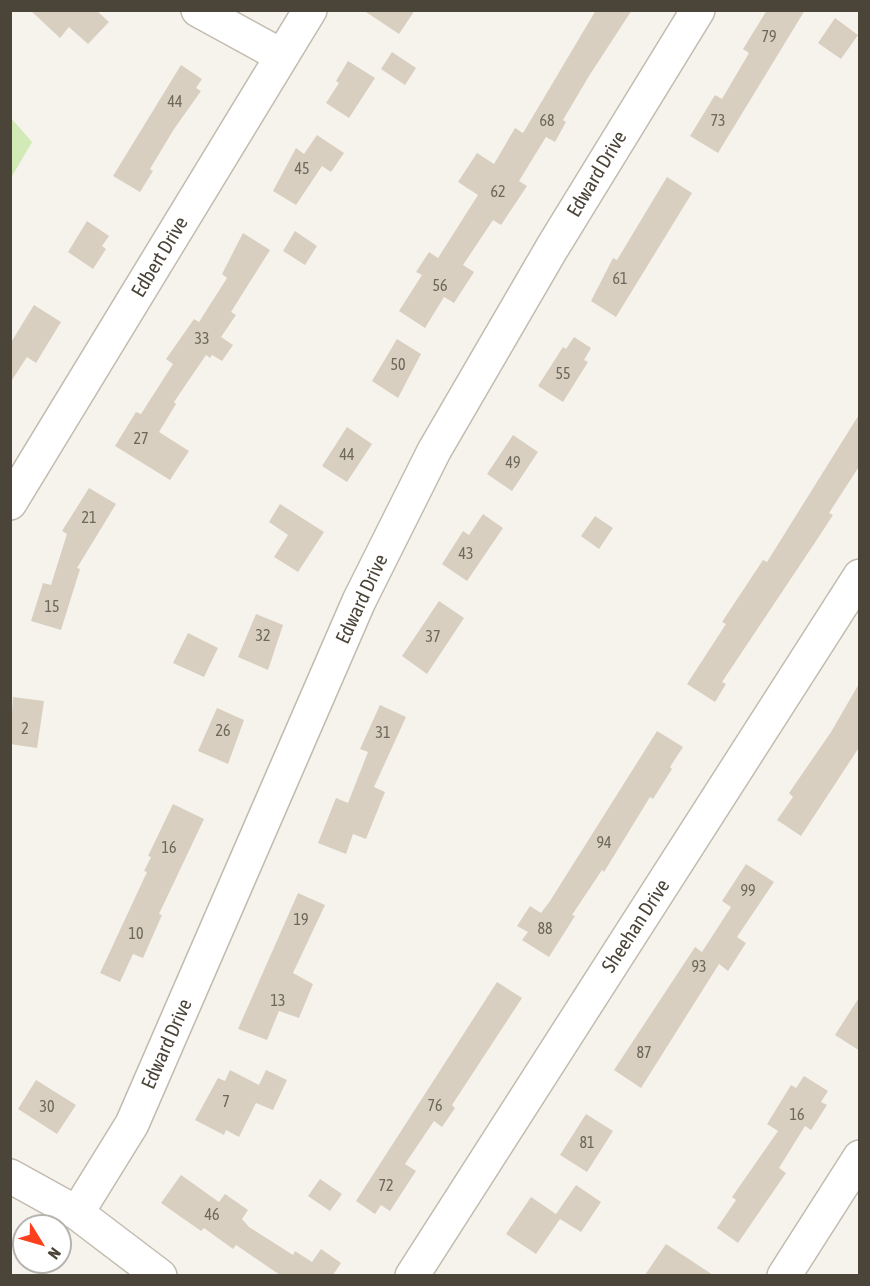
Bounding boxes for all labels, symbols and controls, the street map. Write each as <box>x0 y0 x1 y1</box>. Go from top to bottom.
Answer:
house number: 79 <box>761 27 777 47</box>
house number: 44 <box>167 92 183 112</box>
house number: 68 <box>539 111 555 131</box>
house number: 73 <box>710 111 726 131</box>
street label: Edward Drive <box>562 127 632 221</box>
house number: 45 <box>294 159 310 179</box>
house number: 62 <box>490 182 506 202</box>
street label: Edbert Drive <box>127 212 193 302</box>
house number: 61 <box>612 269 628 289</box>
house number: 56 <box>432 276 448 296</box>
house number: 33 <box>194 329 210 349</box>
house number: 50 <box>390 355 406 375</box>
house number: 55 <box>555 364 571 384</box>
house number: 27 <box>133 429 149 449</box>
house number: 44 <box>339 445 355 465</box>
house number: 49 <box>505 453 521 473</box>
house number: 21 <box>81 508 97 528</box>
house number: 43 <box>458 544 474 564</box>
street label: Edward Drive <box>331 550 393 648</box>
house number: 15 <box>44 597 60 617</box>
house number: 32 <box>255 626 271 646</box>
house number: 37 <box>425 627 441 647</box>
house number: 2 <box>21 719 29 739</box>
house number: 26 <box>215 721 231 741</box>
house number: 31 <box>375 723 391 743</box>
house number: 94 <box>596 833 612 853</box>
house number: 16 <box>161 838 177 858</box>
street label: Sheehan Drive <box>597 875 675 977</box>
house number: 99 <box>740 881 756 901</box>
house number: 19 <box>293 910 309 930</box>
house number: 88 <box>537 919 553 939</box>
house number: 10 <box>128 924 144 944</box>
house number: 93 <box>691 957 707 977</box>
house number: 13 <box>270 991 286 1011</box>
street label: Edward Drive <box>137 995 197 1093</box>
house number: 87 <box>636 1043 652 1063</box>
house number: 7 <box>222 1092 230 1112</box>
house number: 76 <box>427 1096 443 1116</box>
house number: 30 <box>39 1097 55 1117</box>
house number: 16 <box>789 1105 805 1125</box>
house number: 81 <box>579 1133 595 1153</box>
house number: 72 <box>378 1176 394 1196</box>
house number: 46 <box>204 1205 220 1225</box>
north arrow <box>12 1214 72 1274</box>
text: N <box>45 1244 65 1263</box>

